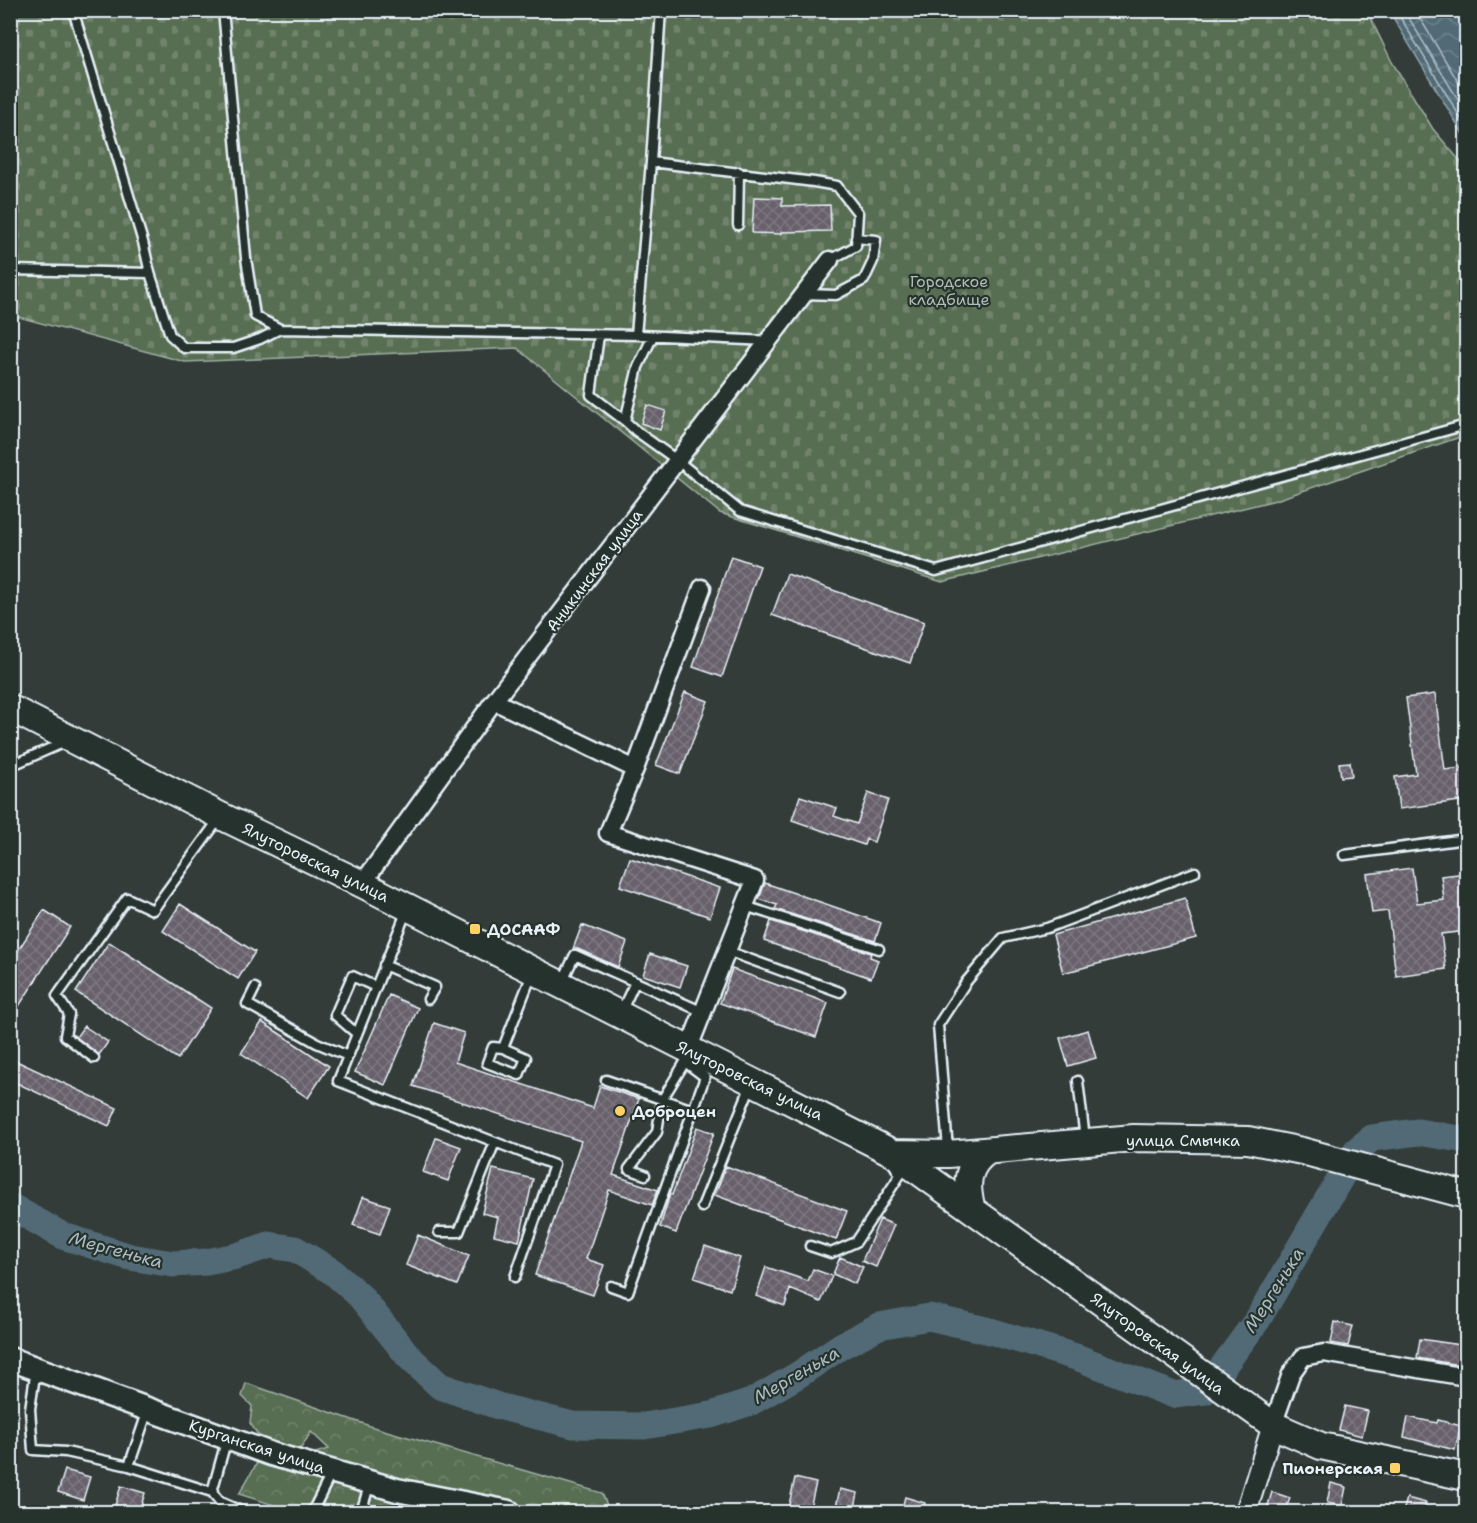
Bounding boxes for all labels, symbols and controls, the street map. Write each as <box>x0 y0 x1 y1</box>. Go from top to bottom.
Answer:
park label: Городское кладбище <box>908 271 990 310</box>
street label: Аникинская улица <box>541 505 647 636</box>
street label: Ялуторовская улица <box>239 818 393 907</box>
place label: ДОСААФ <box>487 919 560 940</box>
marker: ДОСААФ <box>468 922 482 936</box>
street label: Ялуторовская улица <box>673 1036 827 1125</box>
place label: Доброцен <box>632 1101 716 1122</box>
marker: Доброцен <box>613 1104 627 1118</box>
street label: улица Смычка <box>1126 1130 1240 1151</box>
water label: Мергенька <box>66 1226 166 1274</box>
water label: Мергенька <box>1238 1243 1310 1337</box>
street label: Ялуторовская улица <box>1087 1288 1229 1399</box>
water label: Мергенька <box>748 1341 844 1409</box>
street label: Курганская улица <box>186 1415 328 1478</box>
place label: Пионерская <box>1283 1458 1383 1479</box>
marker: Пионерская <box>1388 1461 1402 1475</box>

